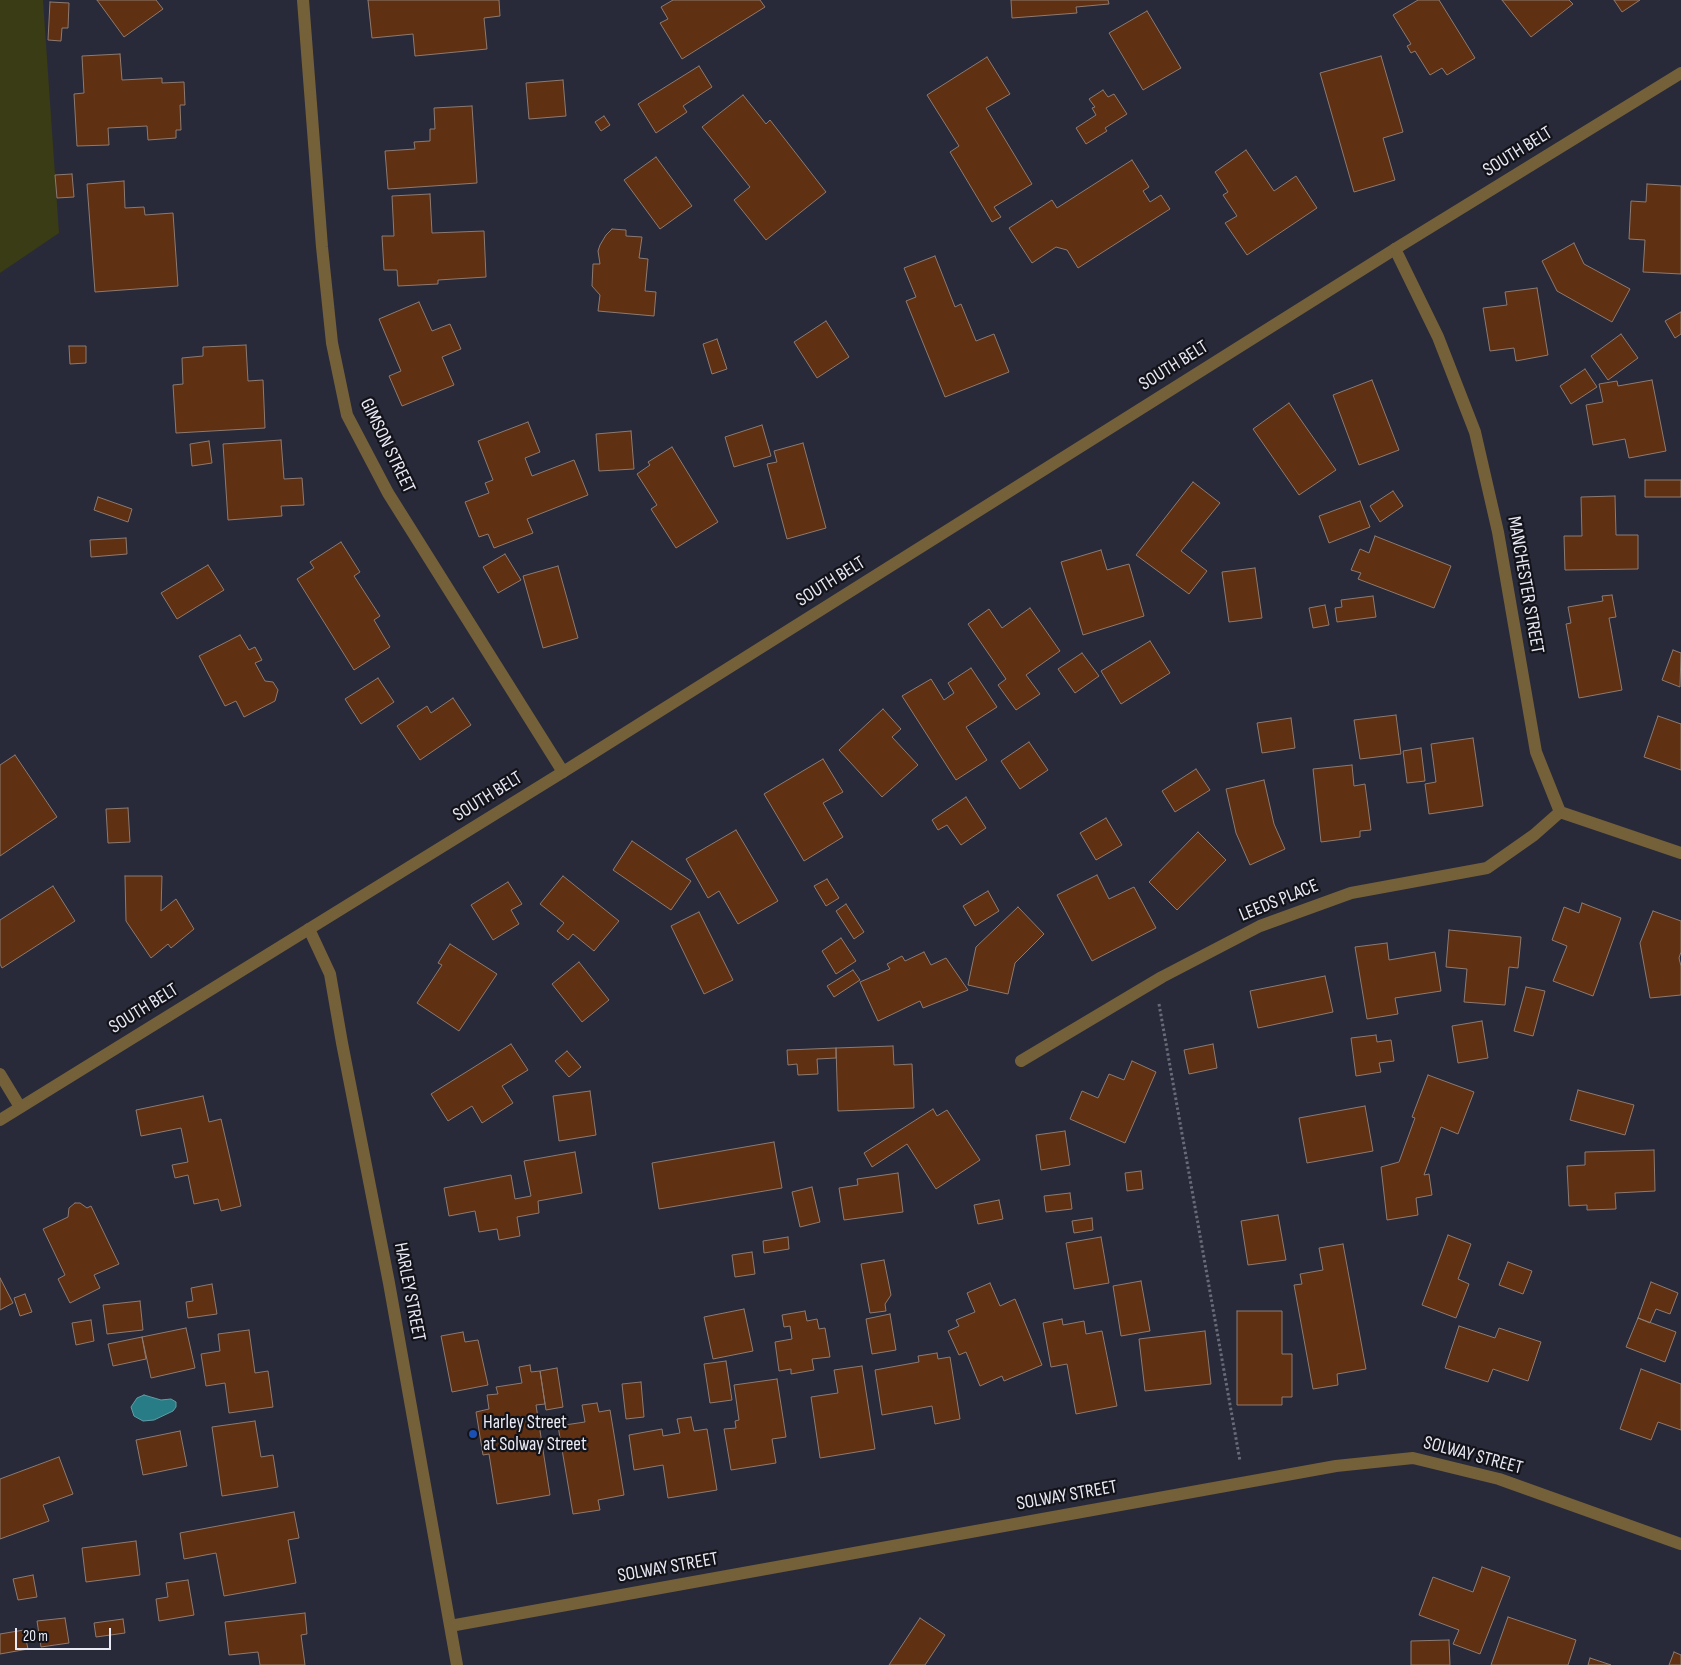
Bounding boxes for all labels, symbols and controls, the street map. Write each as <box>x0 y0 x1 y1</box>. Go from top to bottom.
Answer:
street label: SOUTH BELT <box>1479 122 1557 182</box>
street label: SOUTH BELT <box>1135 336 1213 396</box>
street label: GIMSON STREET <box>354 395 420 497</box>
street label: MANCHESTER STREET <box>1502 515 1548 655</box>
street label: SOUTH BELT <box>792 552 870 612</box>
street label: SOUTH BELT <box>449 767 527 827</box>
street label: LEEDS PLACE <box>1236 875 1322 927</box>
street label: SOUTH BELT <box>105 979 183 1039</box>
street label: HARLEY STREET <box>388 1241 430 1343</box>
place label: Harley Street at Solway Street <box>483 1412 587 1456</box>
marker: Harley Street at Solway Street <box>467 1428 479 1440</box>
street label: SOLWAY STREET <box>1421 1432 1525 1480</box>
street label: SOLWAY STREET <box>1015 1476 1119 1516</box>
street label: SOLWAY STREET <box>616 1548 720 1588</box>
scale bar <box>18 1618 114 1650</box>
text: 20 m <box>23 1627 48 1646</box>

